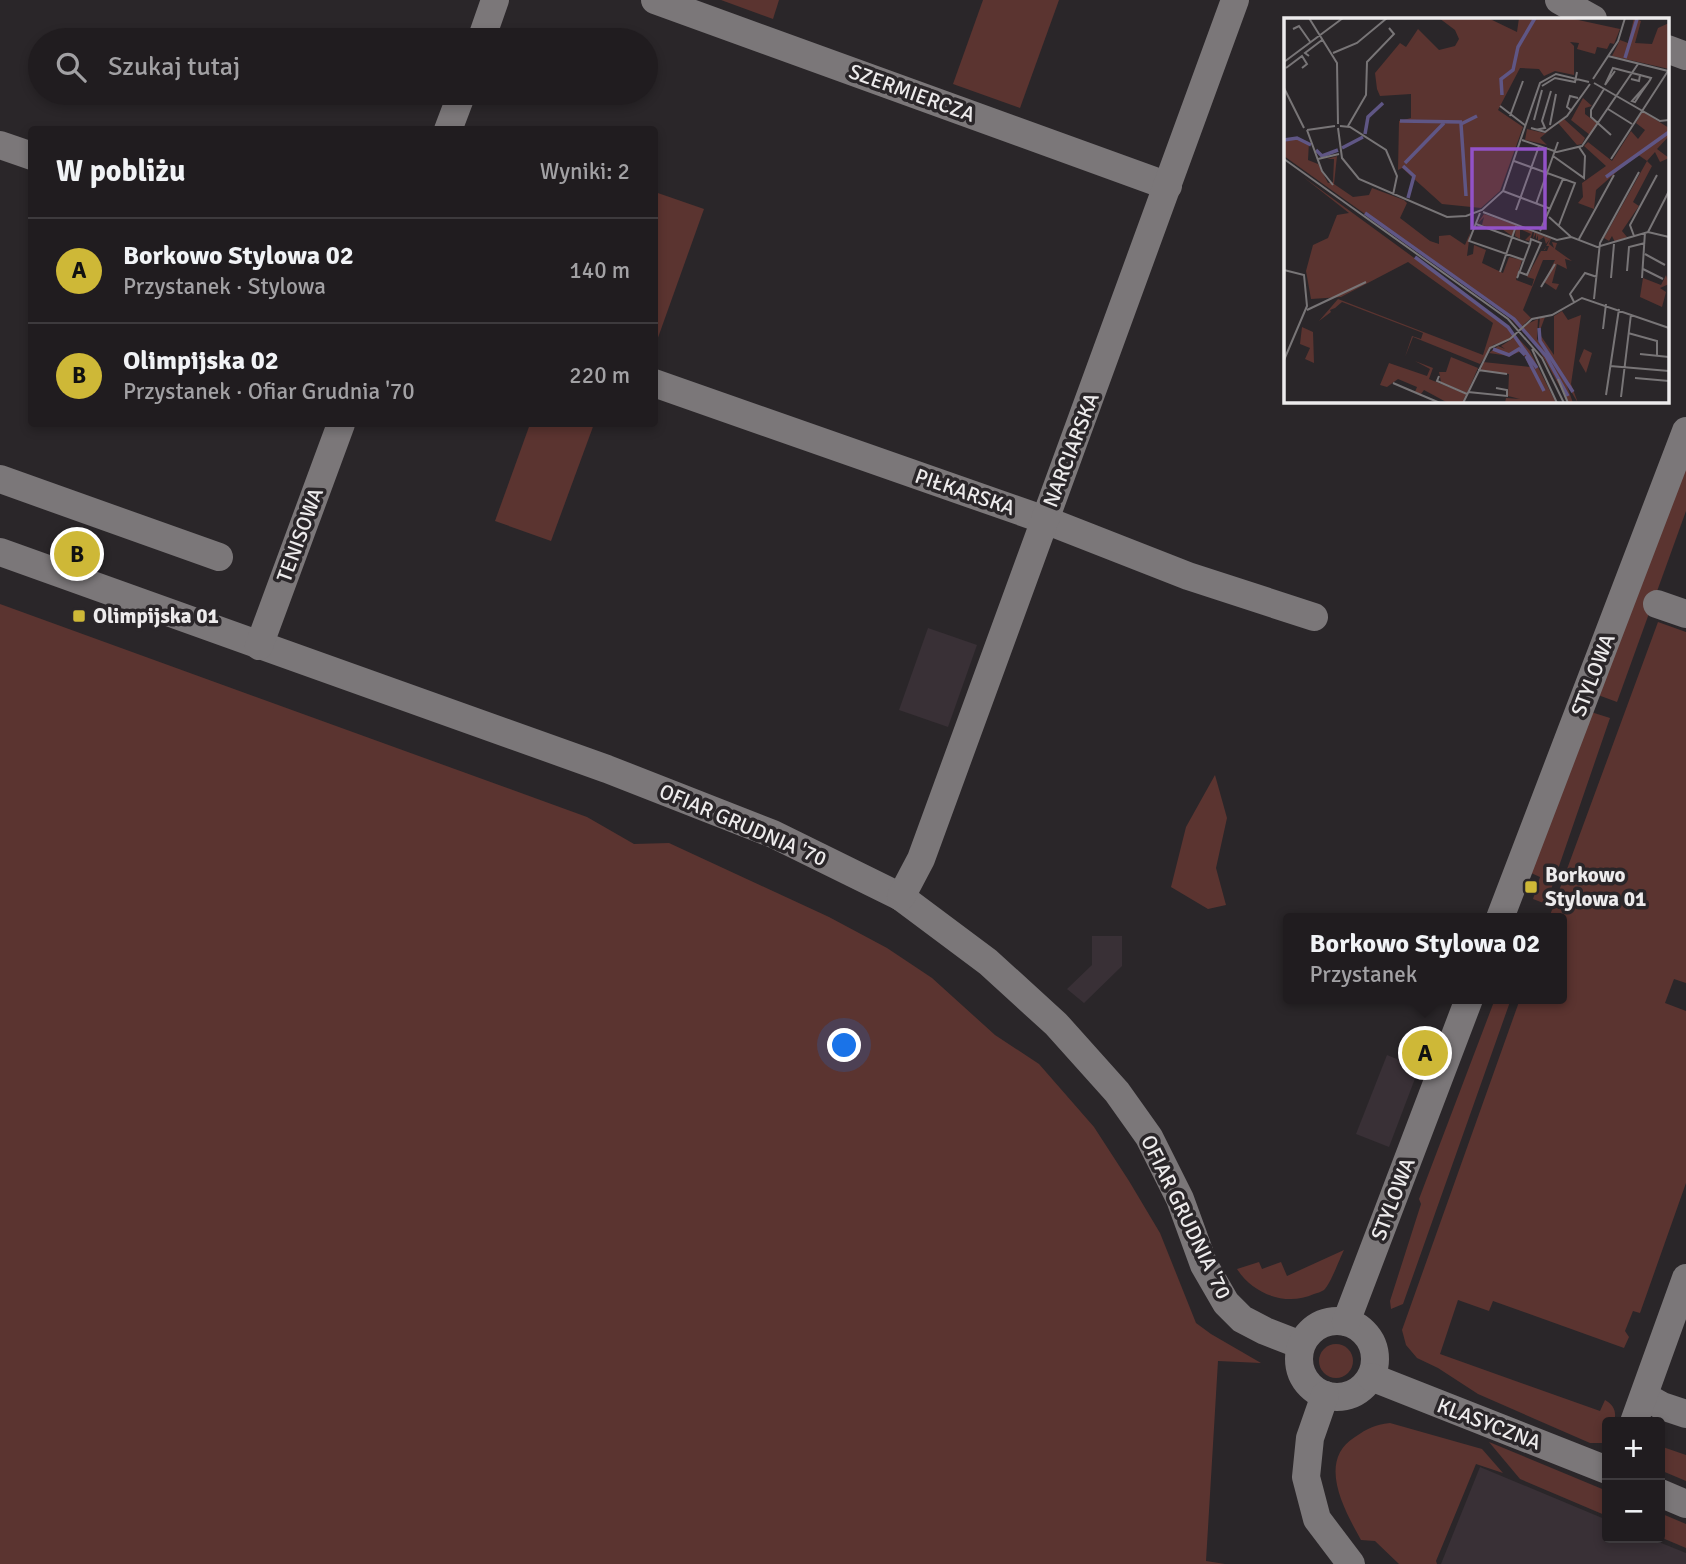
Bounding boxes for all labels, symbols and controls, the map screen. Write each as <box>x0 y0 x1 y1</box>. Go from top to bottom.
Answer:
inset map <box>1284 18 1668 402</box>
search box <box>28 28 658 105</box>
icon: search <box>52 48 90 86</box>
text: Szukaj tutaj <box>108 51 240 83</box>
street label: SZERMIERCZA <box>845 58 979 128</box>
text: W pobliżu <box>56 153 185 190</box>
text: Wyniki: 2 <box>540 157 630 186</box>
text: Borkowo Stylowa 02 <box>123 240 354 272</box>
text: A <box>72 256 86 285</box>
text: 140 m <box>569 256 630 285</box>
text: Przystanek · Stylowa <box>123 272 326 301</box>
text: Olimpijska 02 <box>123 345 279 377</box>
text: B <box>72 361 86 390</box>
text: 220 m <box>569 361 630 390</box>
text: Przystanek · Ofiar Grudnia '70 <box>123 377 415 406</box>
street label: NARCIARSKA <box>1037 389 1105 511</box>
street label: PIŁKARSKA <box>912 463 1019 521</box>
street label: TENISOWA <box>271 484 329 586</box>
pin: B <box>54 528 100 580</box>
place label: Olimpijska 01 <box>93 603 219 629</box>
marker: Olimpijska 01 <box>71 608 87 624</box>
street label: STYLOWA <box>1565 630 1621 720</box>
street label: OFIAR GRUDNIA '70 <box>655 778 831 872</box>
place label: Borkowo Stylowa 01 <box>1545 862 1646 912</box>
marker: Borkowo Stylowa 01 <box>1523 879 1539 895</box>
popup <box>1283 913 1567 1004</box>
text: Borkowo Stylowa 02 <box>1310 928 1540 960</box>
text: Przystanek <box>1310 960 1417 989</box>
pin: A <box>1402 1027 1448 1079</box>
your location <box>827 1028 861 1062</box>
street label: OFIAR GRUDNIA '70 <box>1135 1131 1237 1303</box>
street label: STYLOWA <box>1365 1154 1421 1244</box>
street label: KLASYCZNA <box>1433 1392 1545 1456</box>
map controls <box>1602 1417 1665 1543</box>
button: + <box>1602 1417 1665 1480</box>
button: − <box>1602 1480 1665 1543</box>

